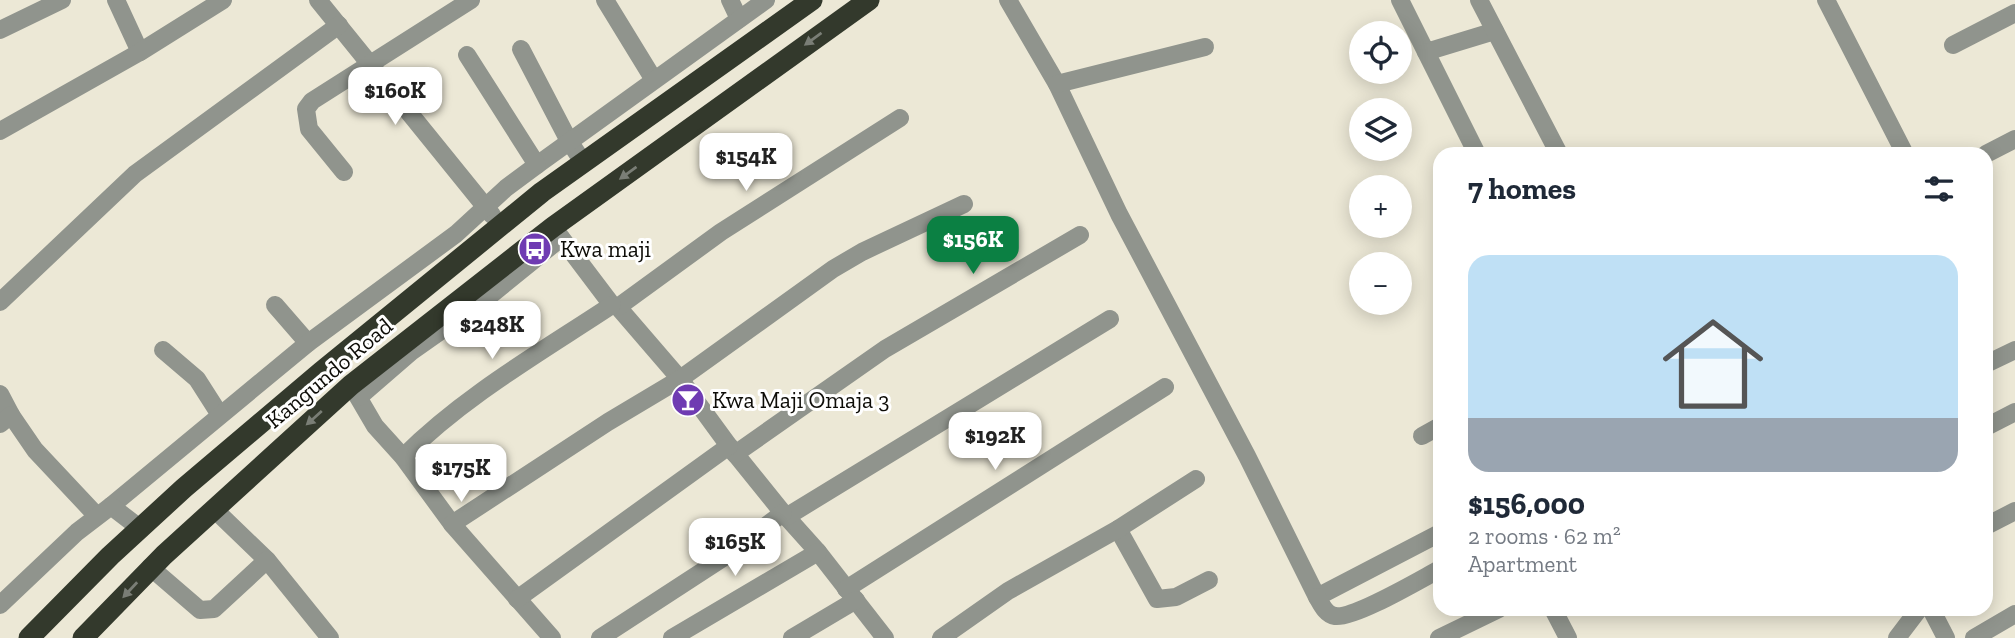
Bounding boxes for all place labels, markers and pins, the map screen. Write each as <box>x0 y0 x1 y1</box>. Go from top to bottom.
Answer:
pin: $160K <box>346 68 444 127</box>
pin: $154K <box>697 134 795 193</box>
pin: $156K <box>924 216 1022 276</box>
bus stop icon: Kwa maji <box>516 230 554 268</box>
place label: Kwa maji <box>560 235 651 263</box>
pin: $248K <box>443 302 541 361</box>
bar icon: Kwa Maji Omaja 3 <box>669 381 707 419</box>
place label: Kwa Maji Omaja 3 <box>712 386 890 414</box>
pin: $192K <box>946 412 1044 472</box>
pin: $175K <box>412 444 510 504</box>
pin: $165K <box>686 518 784 578</box>

